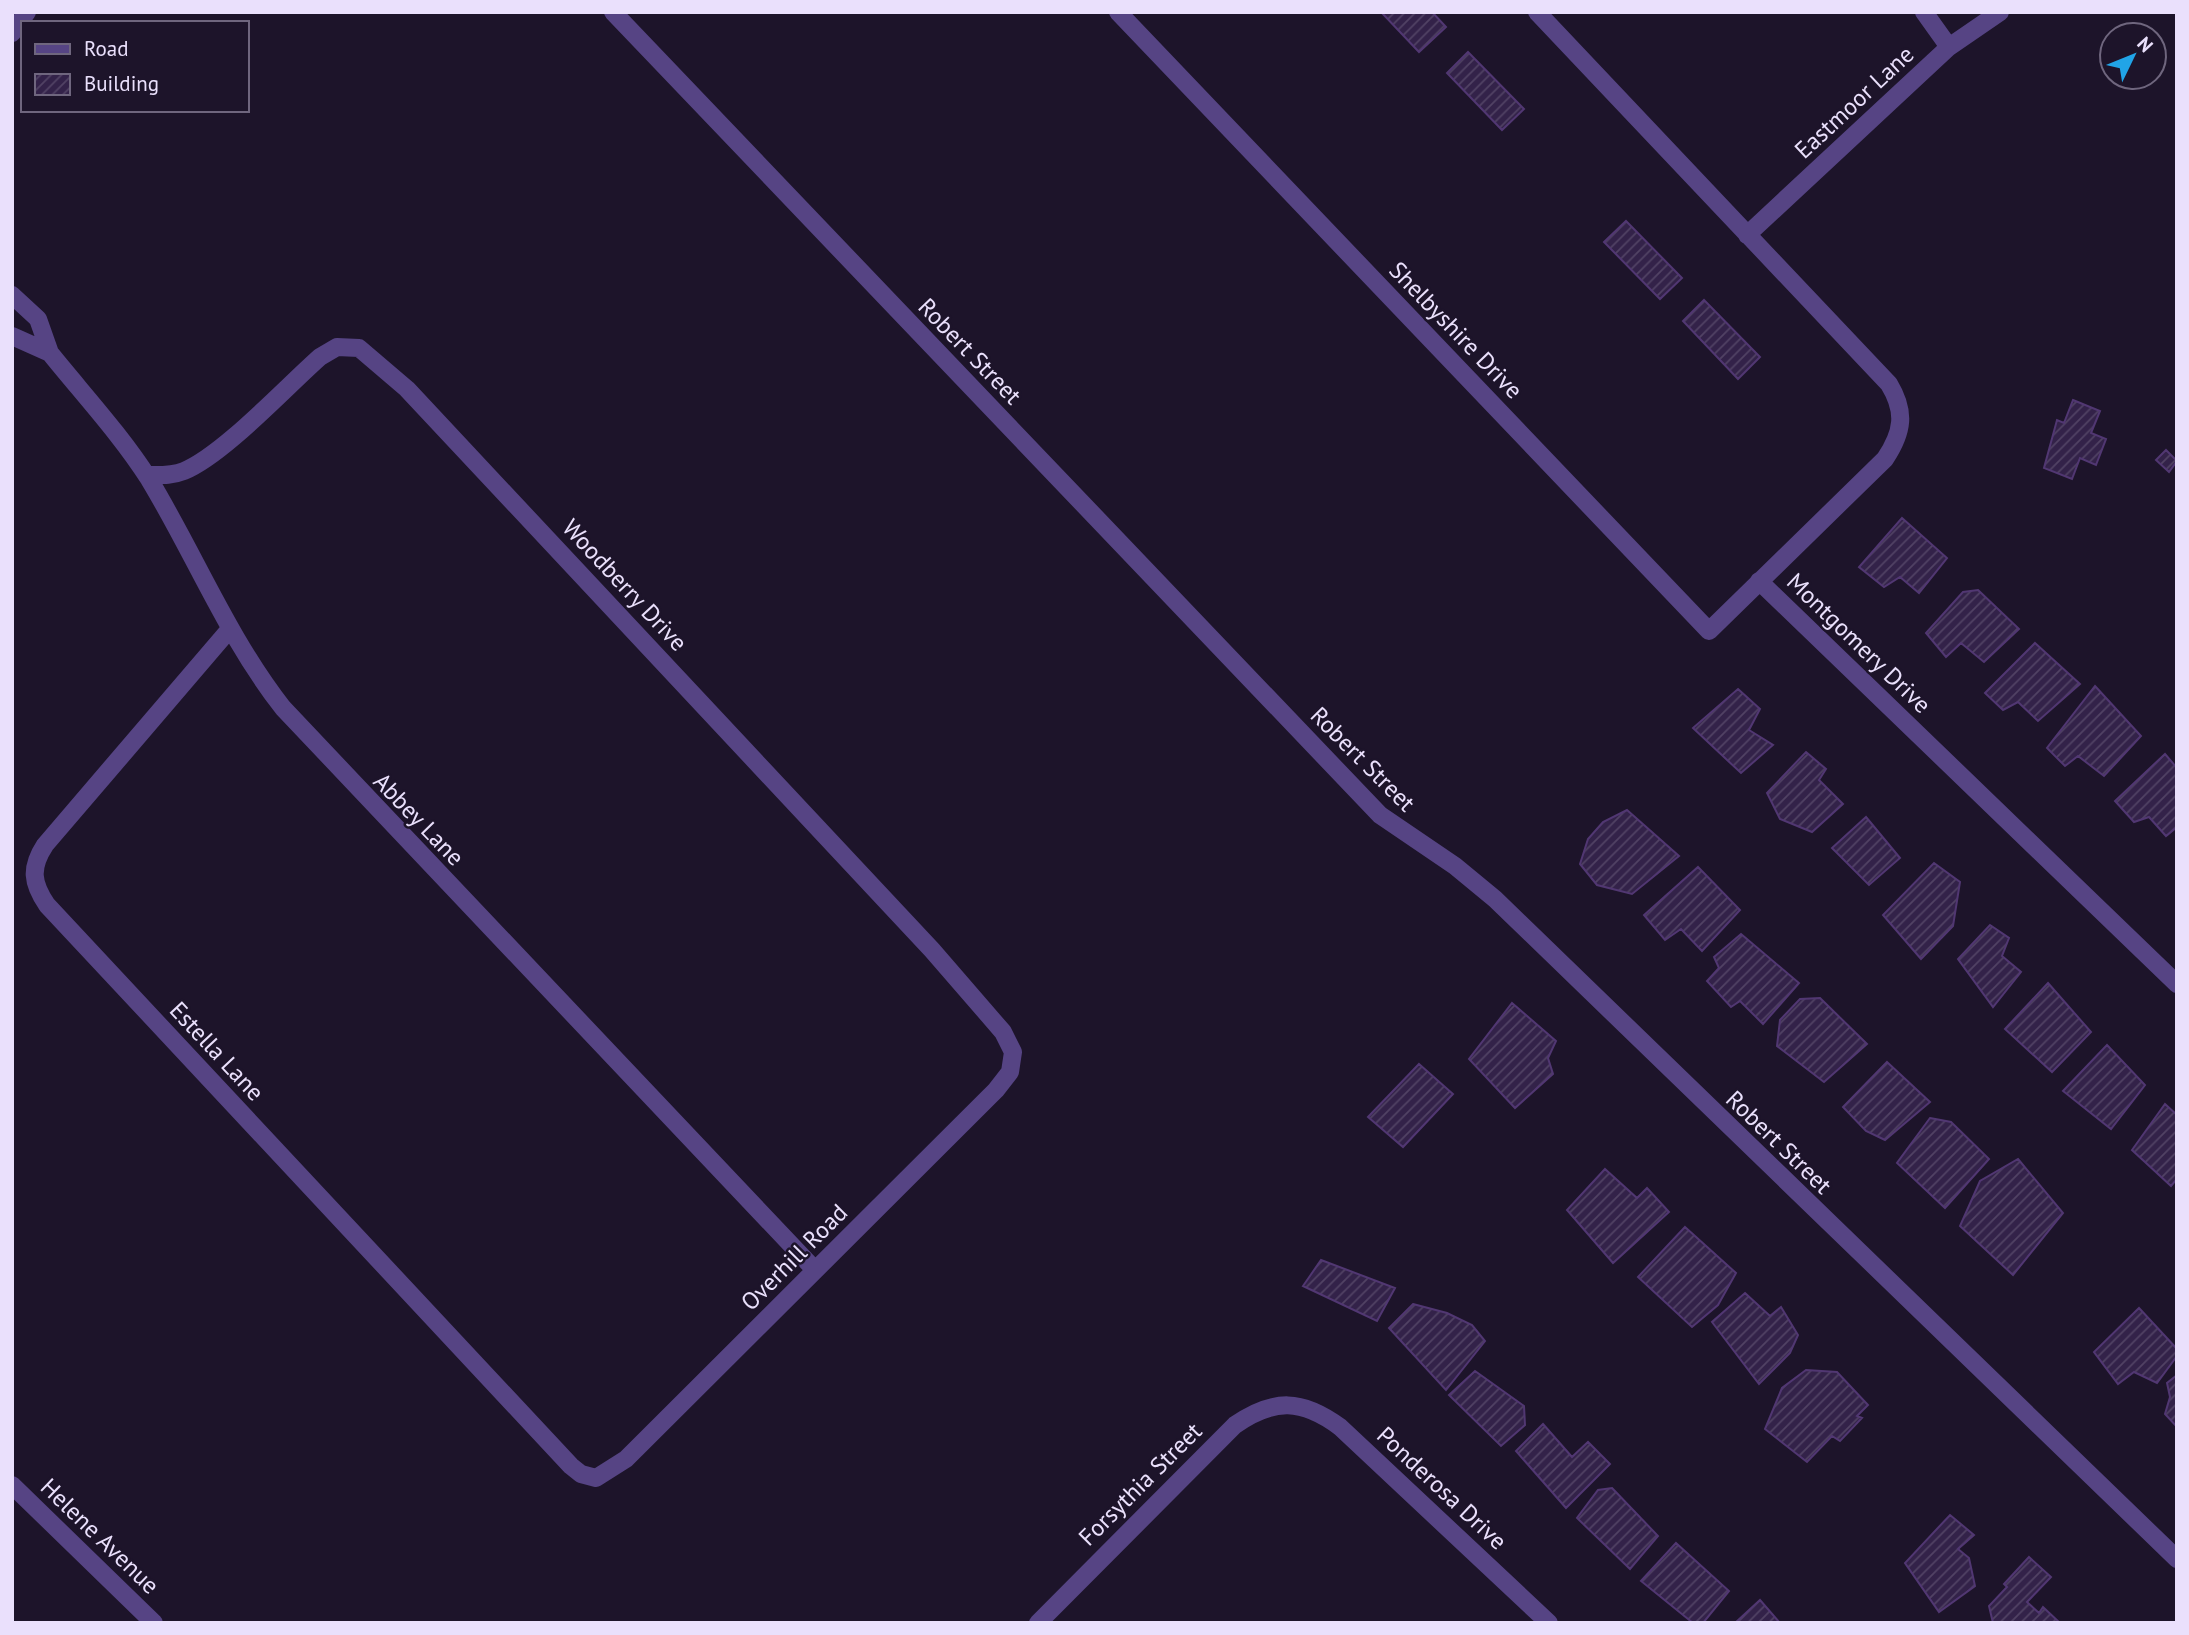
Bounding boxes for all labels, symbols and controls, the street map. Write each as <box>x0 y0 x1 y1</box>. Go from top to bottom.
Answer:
legend <box>21 21 248 112</box>
north arrow <box>2098 21 2168 91</box>
text: N <box>2132 32 2158 57</box>
text: Road <box>84 35 128 62</box>
street label: Eastmoor Lane <box>1788 39 1920 165</box>
text: Building <box>84 70 159 97</box>
street label: Shelbyshire Drive <box>1383 255 1529 405</box>
street label: Robert Street <box>912 291 1028 411</box>
street label: Woodberry Drive <box>556 512 694 658</box>
street label: Montgomery Drive <box>1780 566 1938 720</box>
street label: Robert Street <box>1304 700 1422 818</box>
street label: Abbey Lane <box>367 766 471 872</box>
street label: Estella Lane <box>163 995 271 1107</box>
street label: Robert Street <box>1719 1084 1839 1200</box>
street label: Overhill Road <box>734 1197 854 1317</box>
street label: Forsythia Street <box>1072 1416 1208 1552</box>
street label: Ponderosa Drive <box>1370 1420 1514 1556</box>
street label: Helene Avenue <box>34 1472 166 1600</box>

